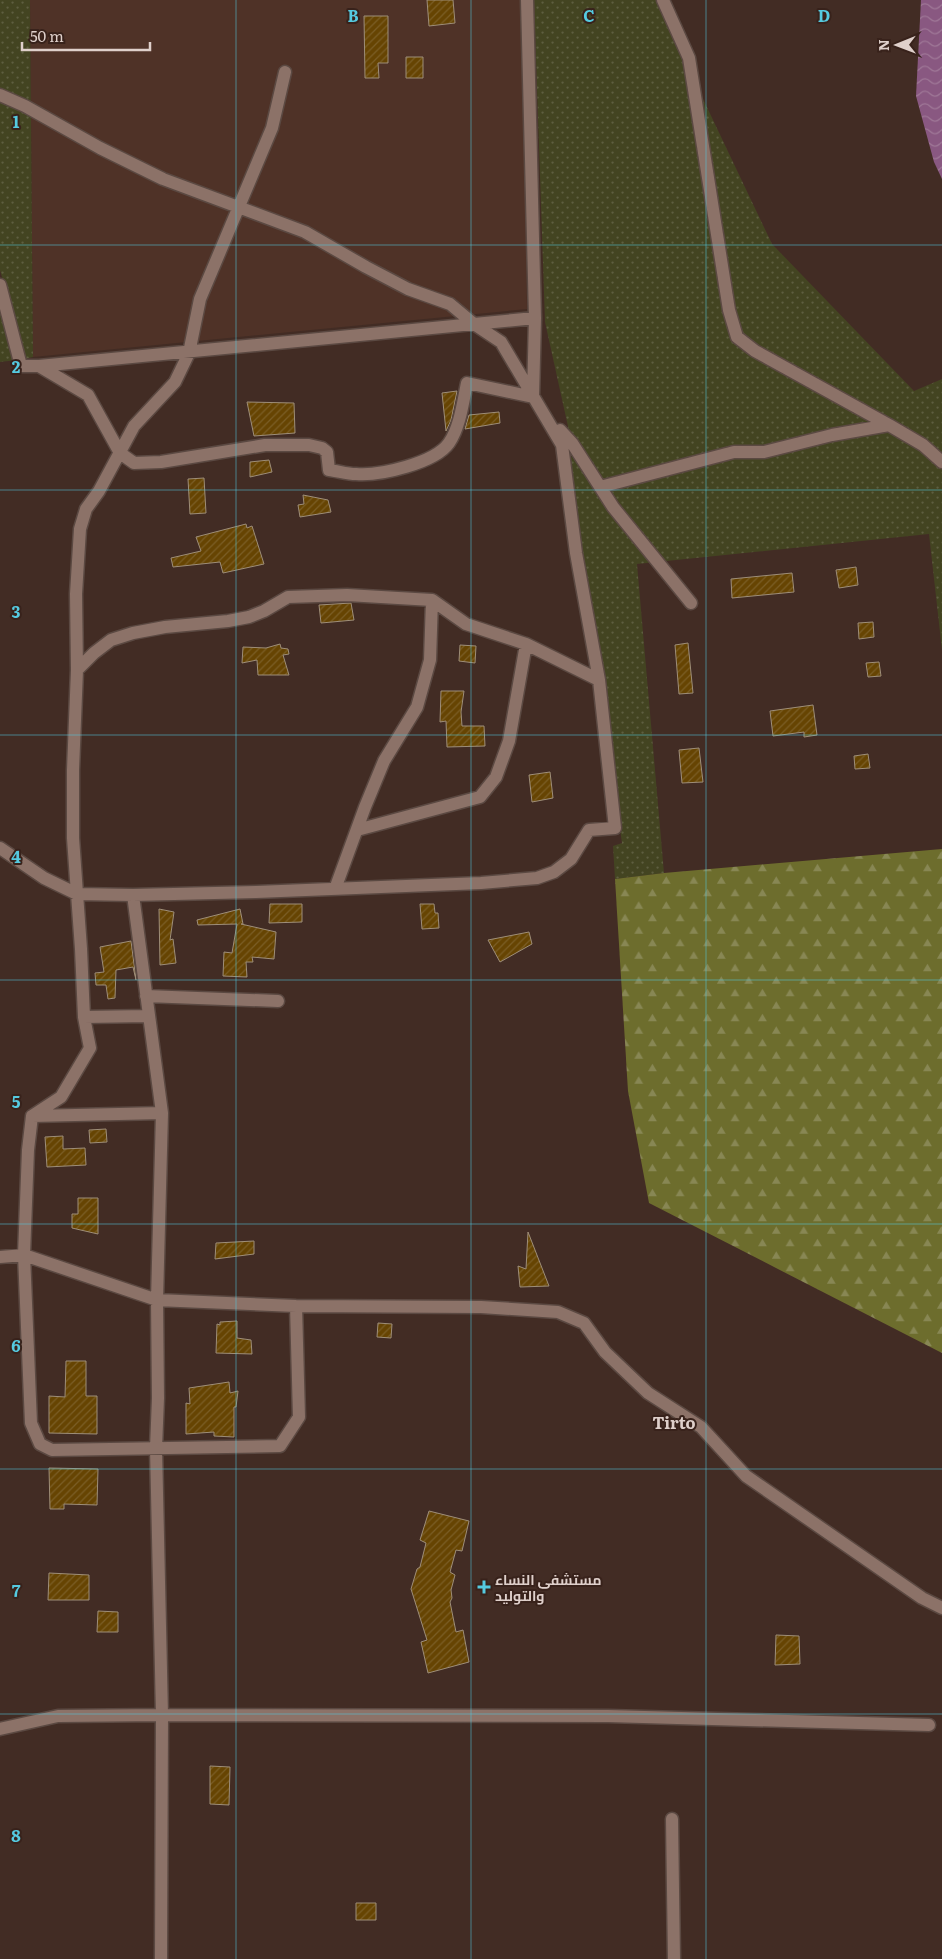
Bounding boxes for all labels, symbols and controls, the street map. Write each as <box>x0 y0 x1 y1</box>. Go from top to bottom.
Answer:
text: B <box>347 3 359 27</box>
text: C <box>583 3 595 27</box>
text: D <box>818 3 830 27</box>
scale bar <box>22 20 150 52</box>
north arrow <box>872 20 922 70</box>
text: 50 m <box>30 24 64 47</box>
text: N <box>873 39 893 51</box>
text: 1 <box>13 109 20 133</box>
text: 2 <box>12 354 21 378</box>
text: 3 <box>12 599 21 623</box>
text: 4 <box>11 844 21 868</box>
text: 5 <box>12 1089 21 1113</box>
text: 6 <box>11 1333 21 1357</box>
district label: Tirto <box>652 1410 696 1434</box>
place label: مستشفى النساء والتوليد <box>495 1569 601 1605</box>
text: 7 <box>12 1578 21 1602</box>
marker: مستشفى النساء والتوليد <box>477 1580 491 1594</box>
text: 8 <box>11 1823 21 1847</box>

